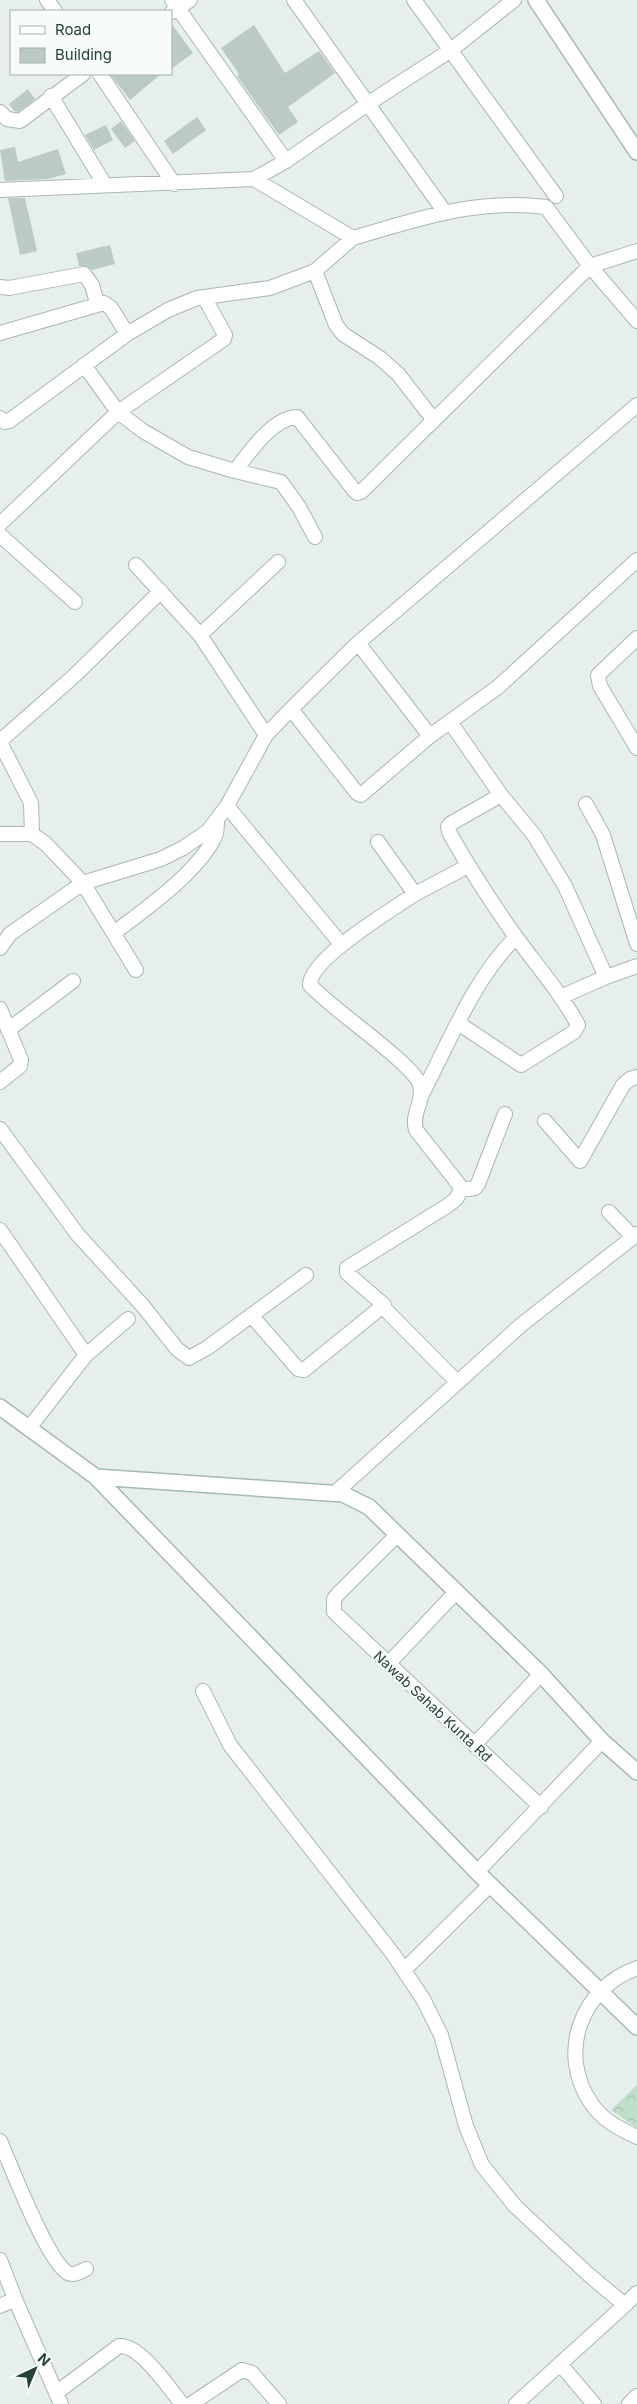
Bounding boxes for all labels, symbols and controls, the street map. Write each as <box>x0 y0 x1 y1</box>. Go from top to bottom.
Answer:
legend <box>10 10 172 75</box>
text: Road <box>55 20 91 39</box>
text: Building <box>55 45 112 64</box>
street label: Nawab Sahab Kunta Rd <box>371 1647 495 1765</box>
north arrow <box>10 2344 60 2394</box>
text: N <box>35 2349 54 2369</box>

